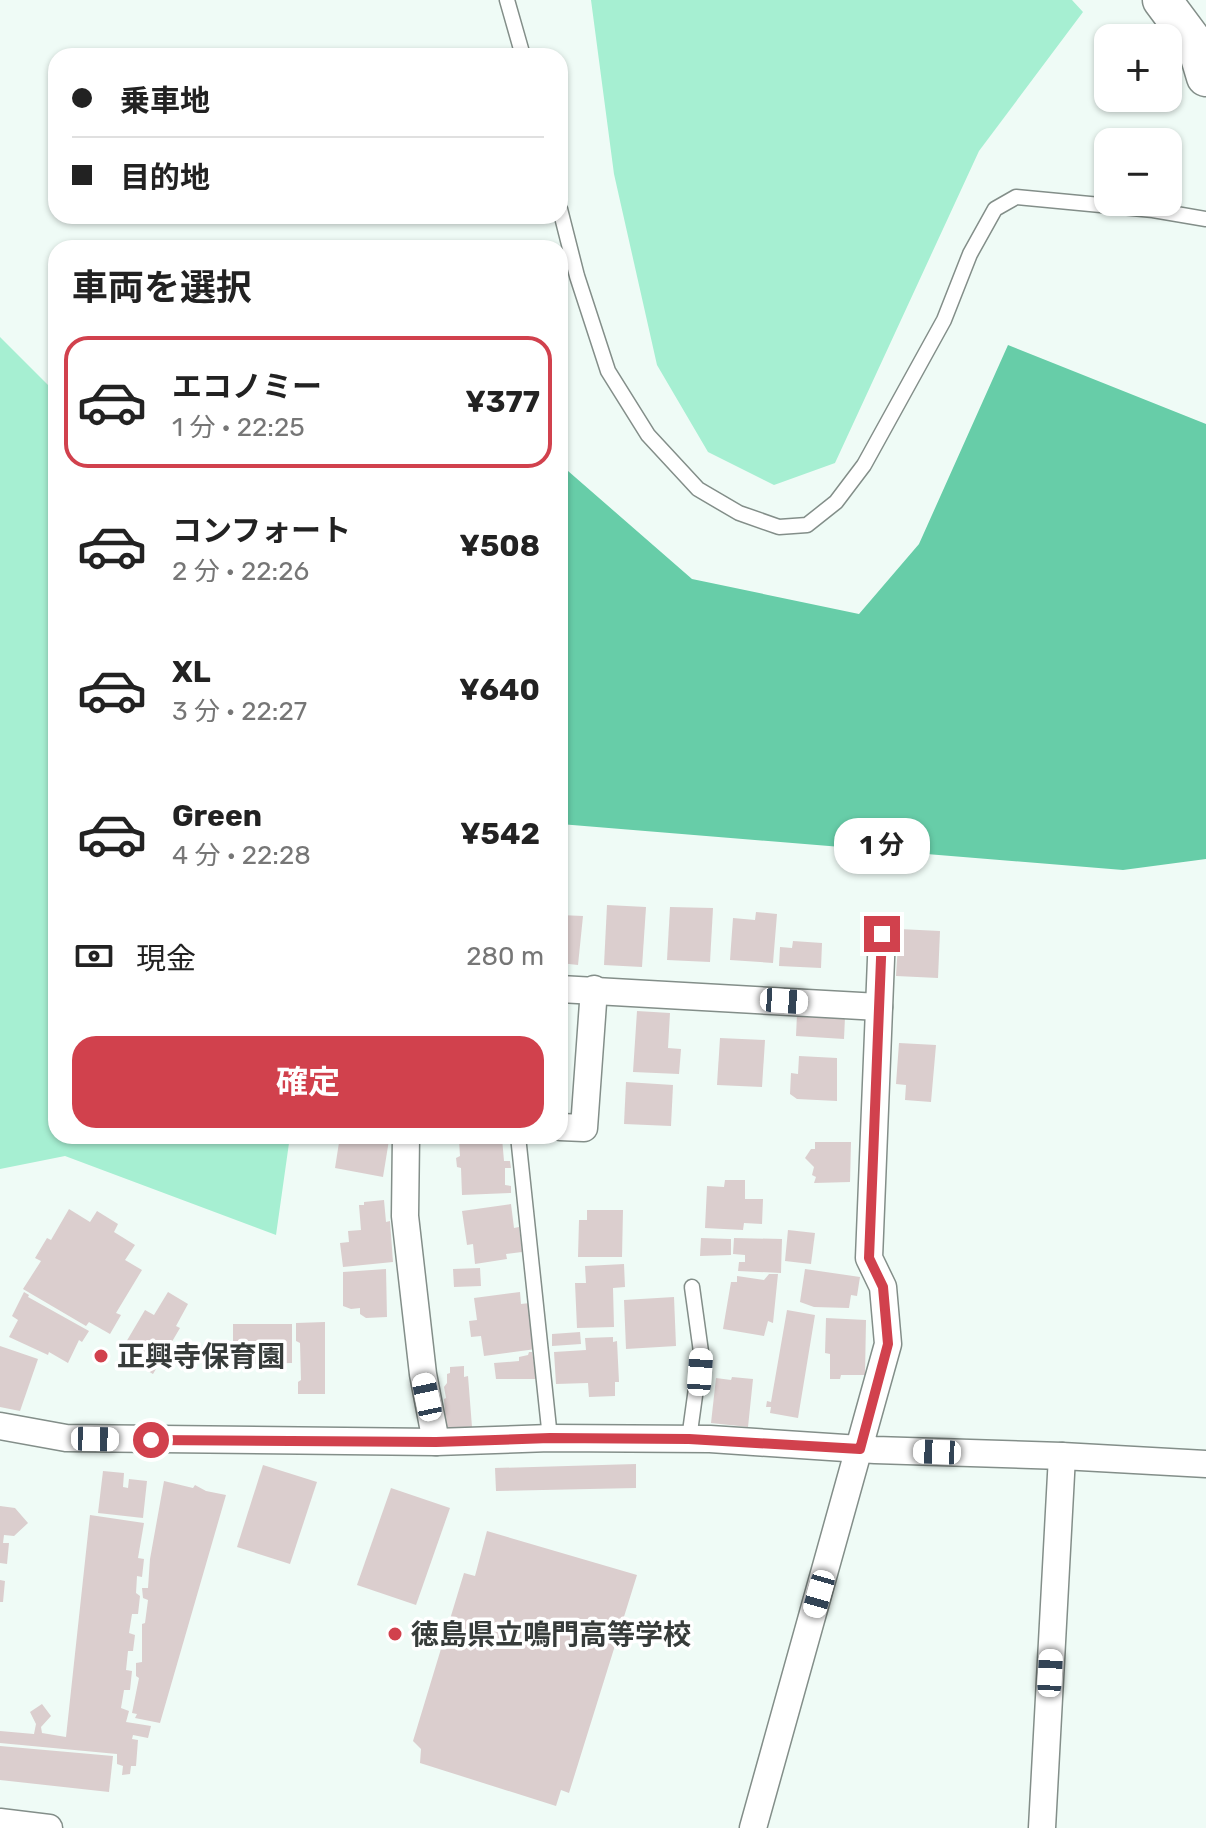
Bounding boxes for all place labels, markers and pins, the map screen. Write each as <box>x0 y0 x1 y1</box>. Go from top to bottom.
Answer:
place label: 正興寺保育園 <box>117 1340 285 1373</box>
marker: 正興寺保育園 <box>92 1347 110 1365</box>
place label: 徳島県立鳴門高等学校 <box>411 1618 691 1651</box>
marker: 徳島県立鳴門高等学校 <box>386 1625 404 1643</box>

